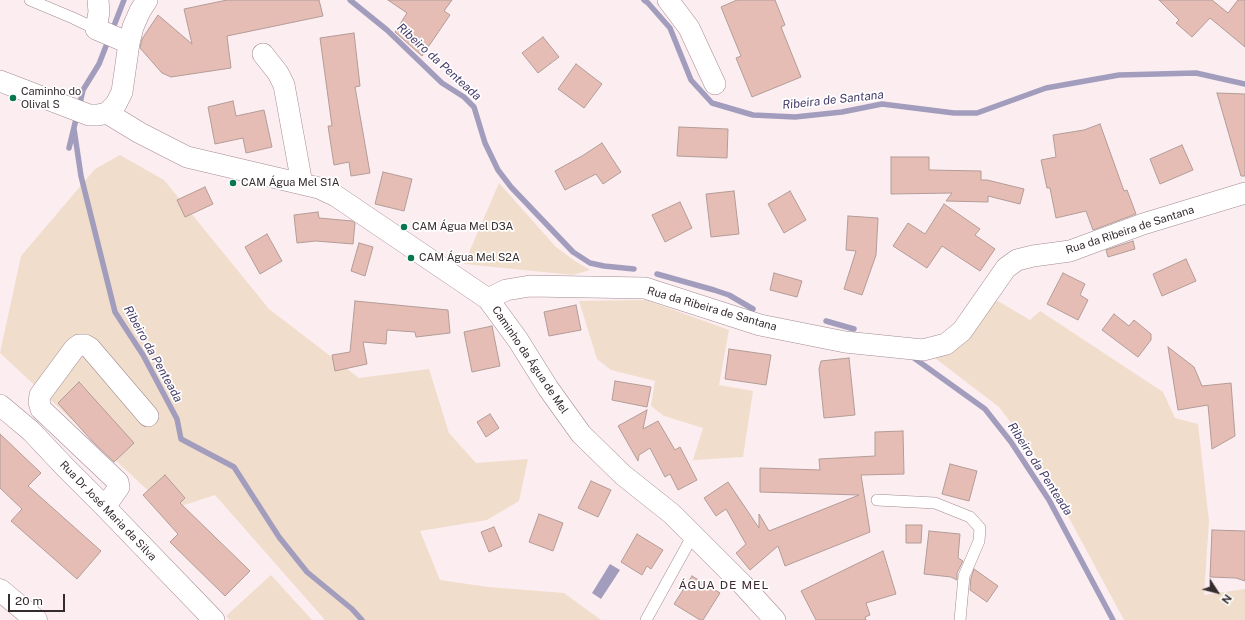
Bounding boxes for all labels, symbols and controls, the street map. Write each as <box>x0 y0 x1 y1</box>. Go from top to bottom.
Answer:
water label: Ribeiro da Penteada <box>394 20 484 104</box>
place label: Caminho do Olival S <box>21 85 81 111</box>
water label: Ribeira de Santana <box>782 88 884 112</box>
marker: Caminho do Olival S <box>8 93 18 103</box>
place label: CAM Água Mel S1A <box>241 176 340 190</box>
marker: CAM Água Mel S1A <box>228 178 238 188</box>
street label: Rua da Ribeira de Santana <box>1064 203 1196 257</box>
place label: CAM Água Mel D3A <box>412 220 513 234</box>
marker: CAM Água Mel D3A <box>399 222 409 232</box>
place label: CAM Água Mel S2A <box>419 251 520 265</box>
marker: CAM Água Mel S2A <box>406 253 416 263</box>
street label: Rua da Ribeira de Santana <box>646 284 778 334</box>
water label: Ribeiro da Penteada <box>121 303 185 405</box>
street label: Caminho da Água de Mel <box>489 304 571 416</box>
water label: Ribeiro da Penteada <box>1005 420 1075 518</box>
street label: Rua Dr José Maria da Silva <box>57 458 159 564</box>
north arrow <box>1197 572 1237 612</box>
district label: ÁGUA DE MEL <box>678 578 770 592</box>
scale bar <box>10 586 67 612</box>
text: N <box>1219 592 1234 606</box>
text: 20 m <box>15 594 43 608</box>

